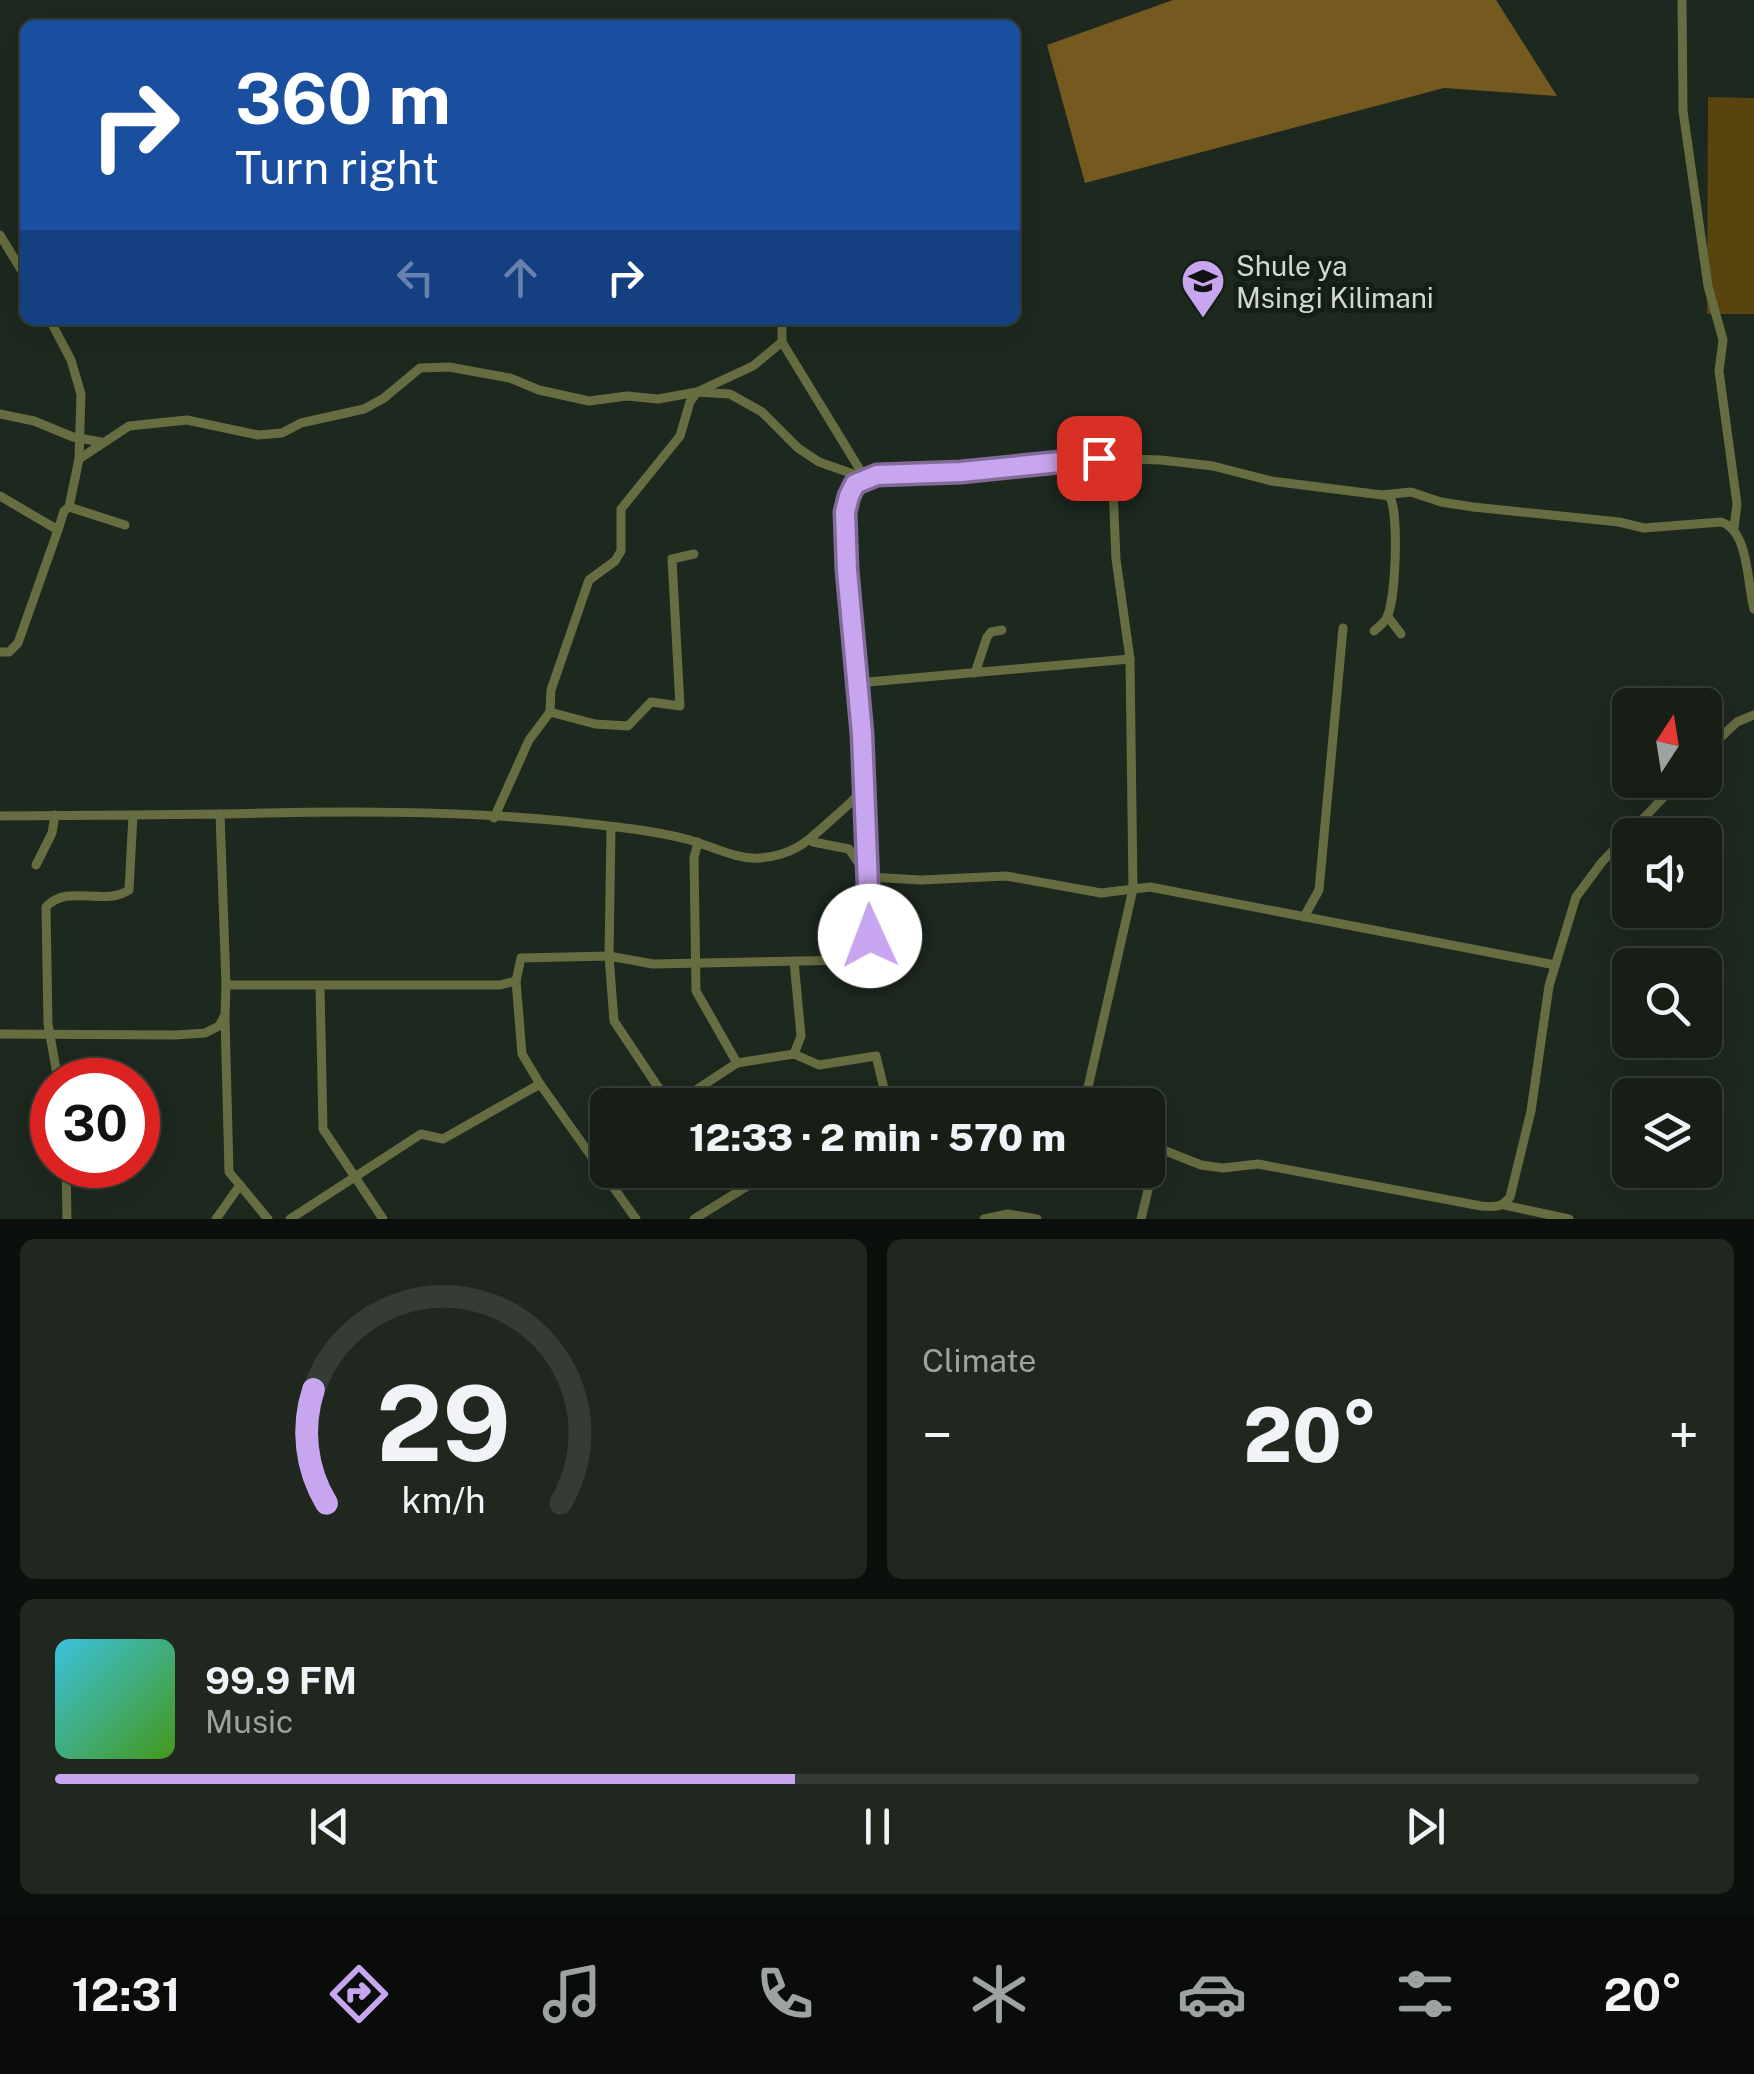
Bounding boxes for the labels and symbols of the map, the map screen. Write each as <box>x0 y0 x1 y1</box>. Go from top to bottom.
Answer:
place label: Shule ya Msingi Kilimani <box>1236 249 1434 314</box>
school or university icon: Shule ya Msingi Kilimani <box>1180 258 1226 319</box>
pin <box>1057 416 1142 501</box>
north arrow <box>1612 688 1722 798</box>
position arrow <box>818 884 922 988</box>
speed limit sign: 30 <box>30 1058 160 1188</box>

